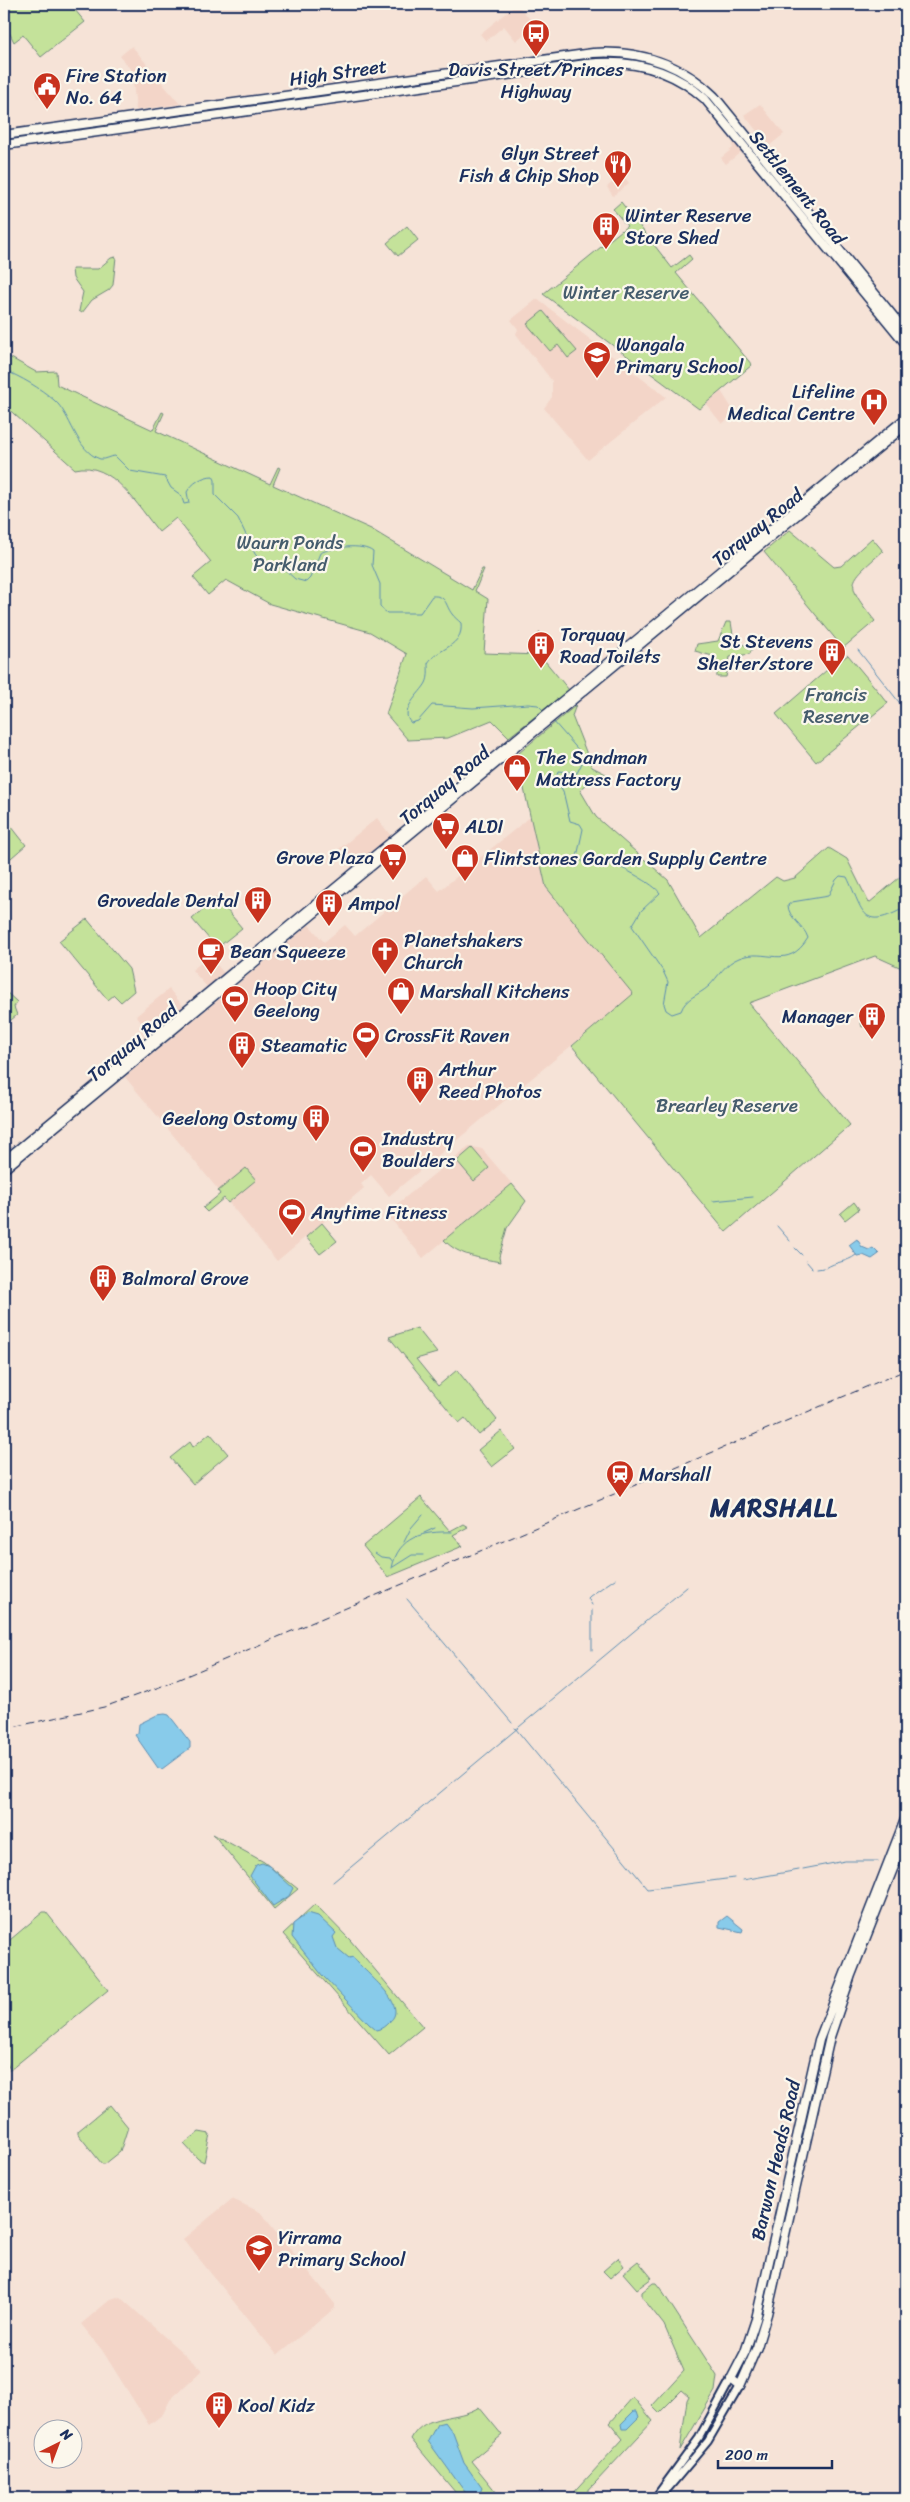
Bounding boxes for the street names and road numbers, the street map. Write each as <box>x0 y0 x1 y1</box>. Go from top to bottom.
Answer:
street label: High Street <box>287 49 389 96</box>
street label: Settlement Road <box>741 122 855 253</box>
street label: Torquay Road <box>704 478 812 575</box>
street label: Torquay Road <box>391 736 499 834</box>
street label: Torquay Road <box>79 993 187 1091</box>
street label: Barwon Heads Road <box>741 2075 810 2244</box>

